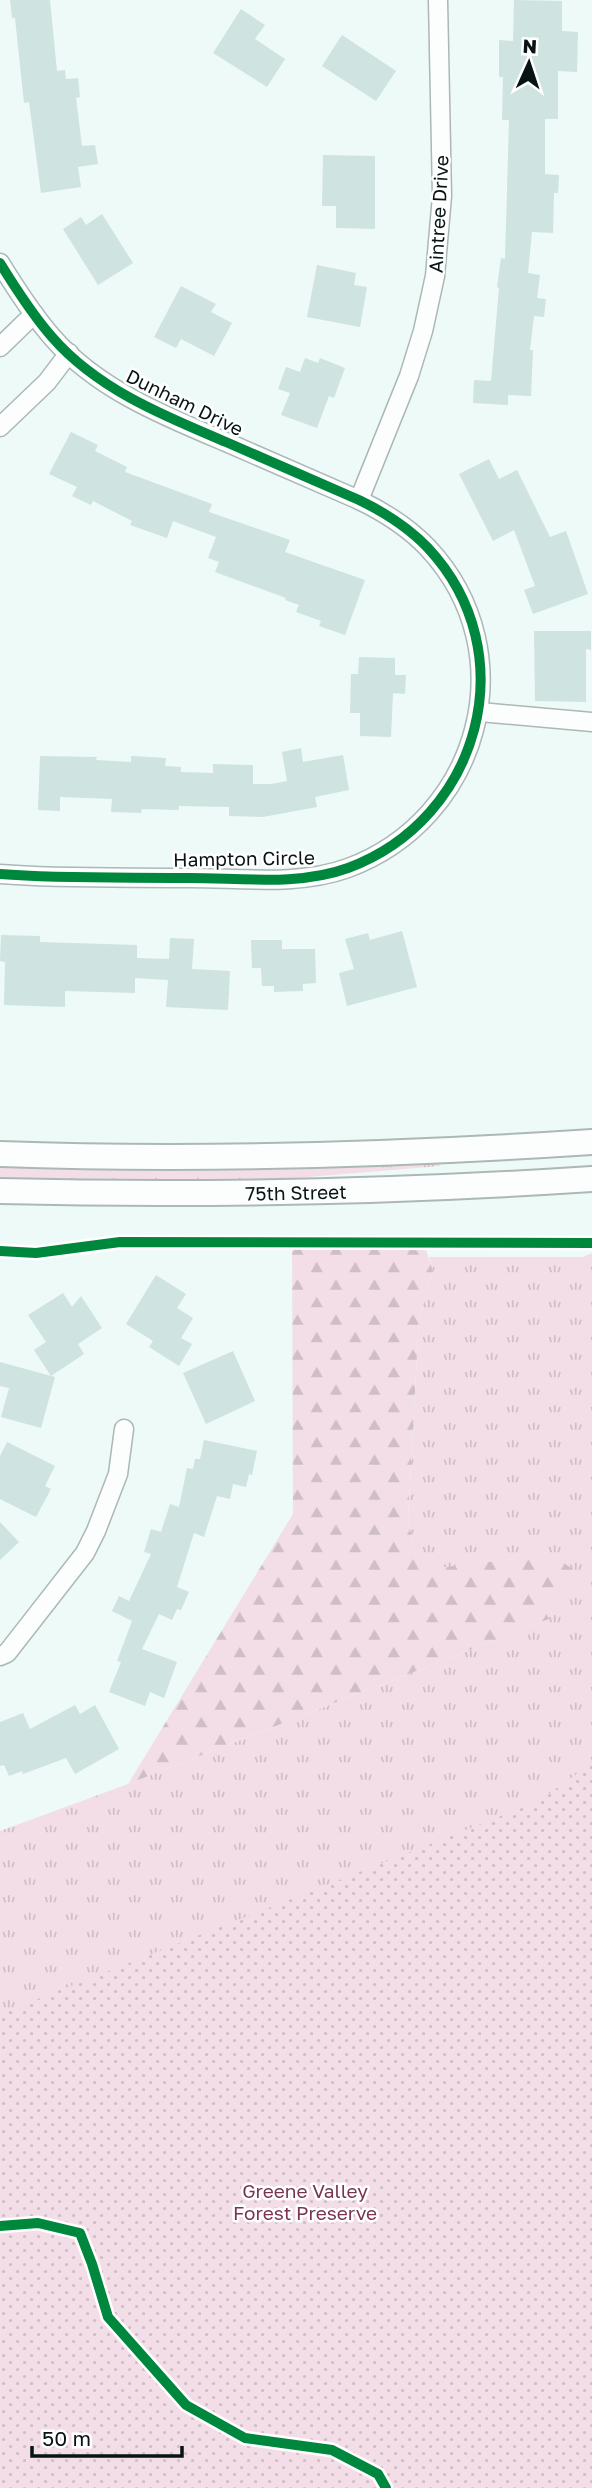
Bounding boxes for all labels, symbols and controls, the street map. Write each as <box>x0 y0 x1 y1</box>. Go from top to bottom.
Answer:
north arrow <box>494 28 564 98</box>
text: N <box>522 34 538 57</box>
street label: Aintree Drive <box>423 154 453 274</box>
street label: Dunham Drive <box>123 364 247 440</box>
street label: Hampton Circle <box>173 845 315 871</box>
street label: 75th Street <box>245 1179 347 1204</box>
park label: Greene Valley Forest Preserve <box>233 2179 377 2224</box>
scale bar <box>32 2414 182 2458</box>
text: 50 m <box>42 2425 91 2451</box>

